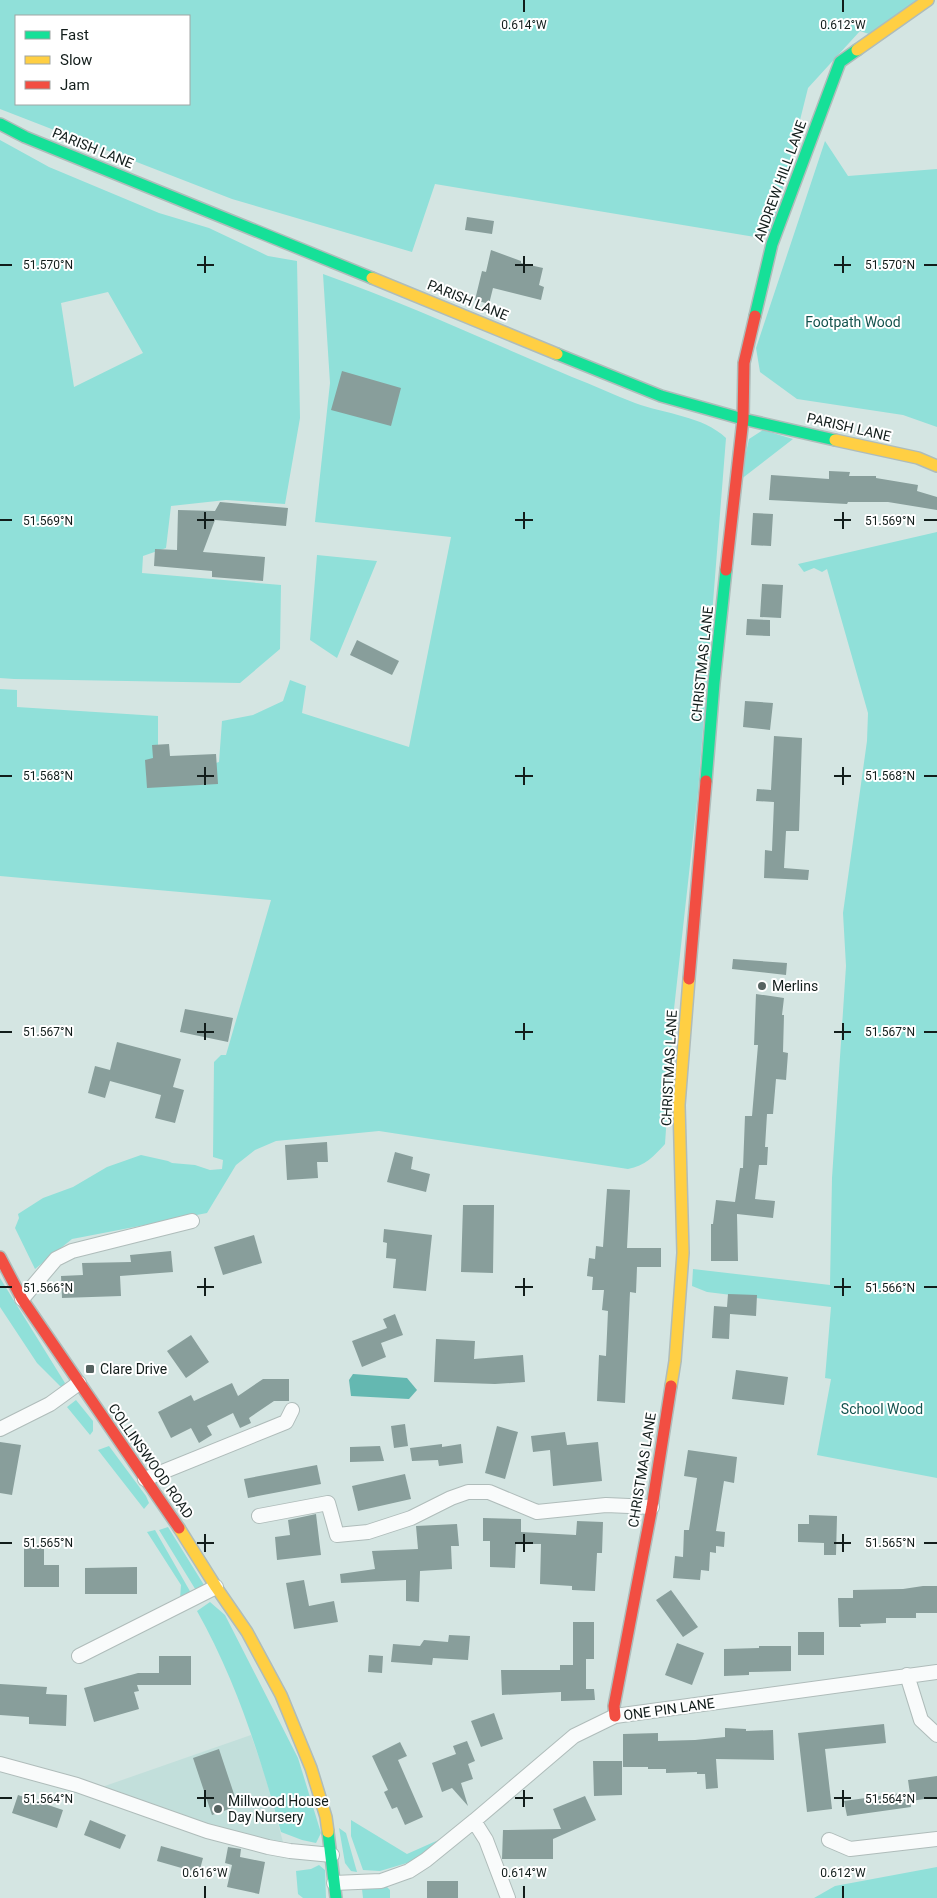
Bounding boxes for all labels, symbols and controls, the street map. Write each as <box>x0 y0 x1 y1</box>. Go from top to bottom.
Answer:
legend <box>15 15 190 105</box>
text: 0.614°W <box>501 18 547 32</box>
text: 0.612°W <box>820 18 866 32</box>
text: Fast <box>60 26 89 44</box>
text: Slow <box>60 51 92 69</box>
text: Jam <box>60 76 90 94</box>
street label: ANDREW HILL LANE <box>751 118 809 244</box>
street label: PARISH LANE <box>50 124 136 172</box>
text: 51.570°N <box>23 258 73 272</box>
text: 51.570°N <box>865 258 915 272</box>
street label: PARISH LANE <box>425 276 511 324</box>
park label: Footpath Wood <box>805 314 901 330</box>
street label: PARISH LANE <box>805 410 893 444</box>
text: 51.569°N <box>23 514 73 528</box>
text: 51.569°N <box>865 514 915 528</box>
street label: CHRISTMAS LANE <box>688 605 716 723</box>
text: 51.568°N <box>23 769 73 783</box>
text: 51.568°N <box>865 769 915 783</box>
place label: Merlins <box>772 978 818 994</box>
marker: Merlins <box>756 980 768 992</box>
street label: CHRISTMAS LANE <box>658 1010 680 1126</box>
text: 51.567°N <box>23 1025 73 1039</box>
text: 51.567°N <box>865 1025 915 1039</box>
text: 51.566°N <box>23 1281 73 1295</box>
text: 51.566°N <box>865 1281 915 1295</box>
place label: Clare Drive <box>100 1361 167 1377</box>
marker: Clare Drive <box>84 1363 96 1375</box>
street label: COLLINSWOOD ROAD <box>105 1400 197 1522</box>
park label: School Wood <box>841 1401 923 1417</box>
street label: CHRISTMAS LANE <box>625 1411 659 1529</box>
text: 51.565°N <box>23 1536 73 1550</box>
text: 51.565°N <box>865 1536 915 1550</box>
street label: ONE PIN LANE <box>622 1695 716 1723</box>
text: 51.564°N <box>23 1792 73 1806</box>
text: 51.564°N <box>865 1792 915 1806</box>
place label: Millwood House Day Nursery <box>228 1793 329 1825</box>
marker: Millwood House Day Nursery <box>212 1803 224 1815</box>
text: 0.616°W <box>182 1866 228 1880</box>
text: 0.614°W <box>501 1866 547 1880</box>
text: 0.612°W <box>820 1866 866 1880</box>

